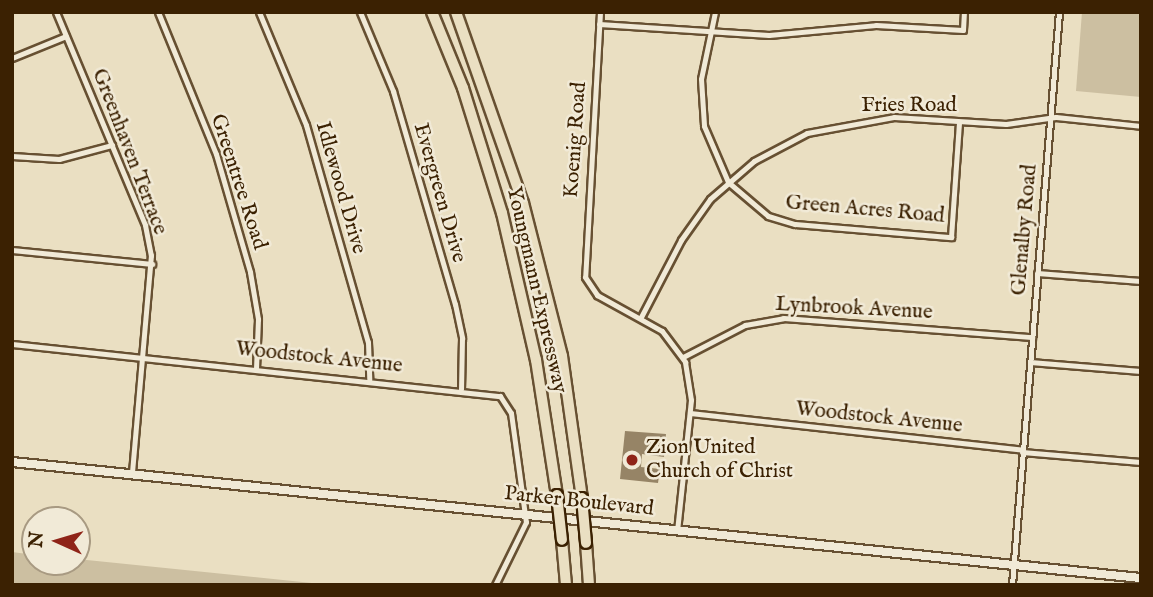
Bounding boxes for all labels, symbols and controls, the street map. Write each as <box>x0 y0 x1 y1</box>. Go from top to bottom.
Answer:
street label: Greenhaven Terrace <box>86 65 172 239</box>
street label: Koenig Road <box>559 81 593 199</box>
street label: Fries Road <box>861 93 957 119</box>
street label: Greentree Road <box>204 111 272 253</box>
street label: Idlewood Drive <box>309 119 371 257</box>
street label: Evergreen Drive <box>407 120 471 266</box>
street label: Glenalby Road <box>1007 163 1043 297</box>
street label: Youngmann Expressway <box>500 184 572 396</box>
street label: Green Acres Road <box>784 190 946 230</box>
street label: Lynbrook Avenue <box>775 292 933 326</box>
street label: Woodstock Avenue <box>234 337 404 379</box>
street label: Woodstock Avenue <box>794 397 964 439</box>
place label: Zion United Church of Christ <box>646 435 793 485</box>
marker: Zion United Church of Christ <box>624 452 640 468</box>
street label: Parker Boulevard <box>503 482 655 522</box>
north arrow <box>21 506 91 576</box>
text: N <box>25 531 50 549</box>

